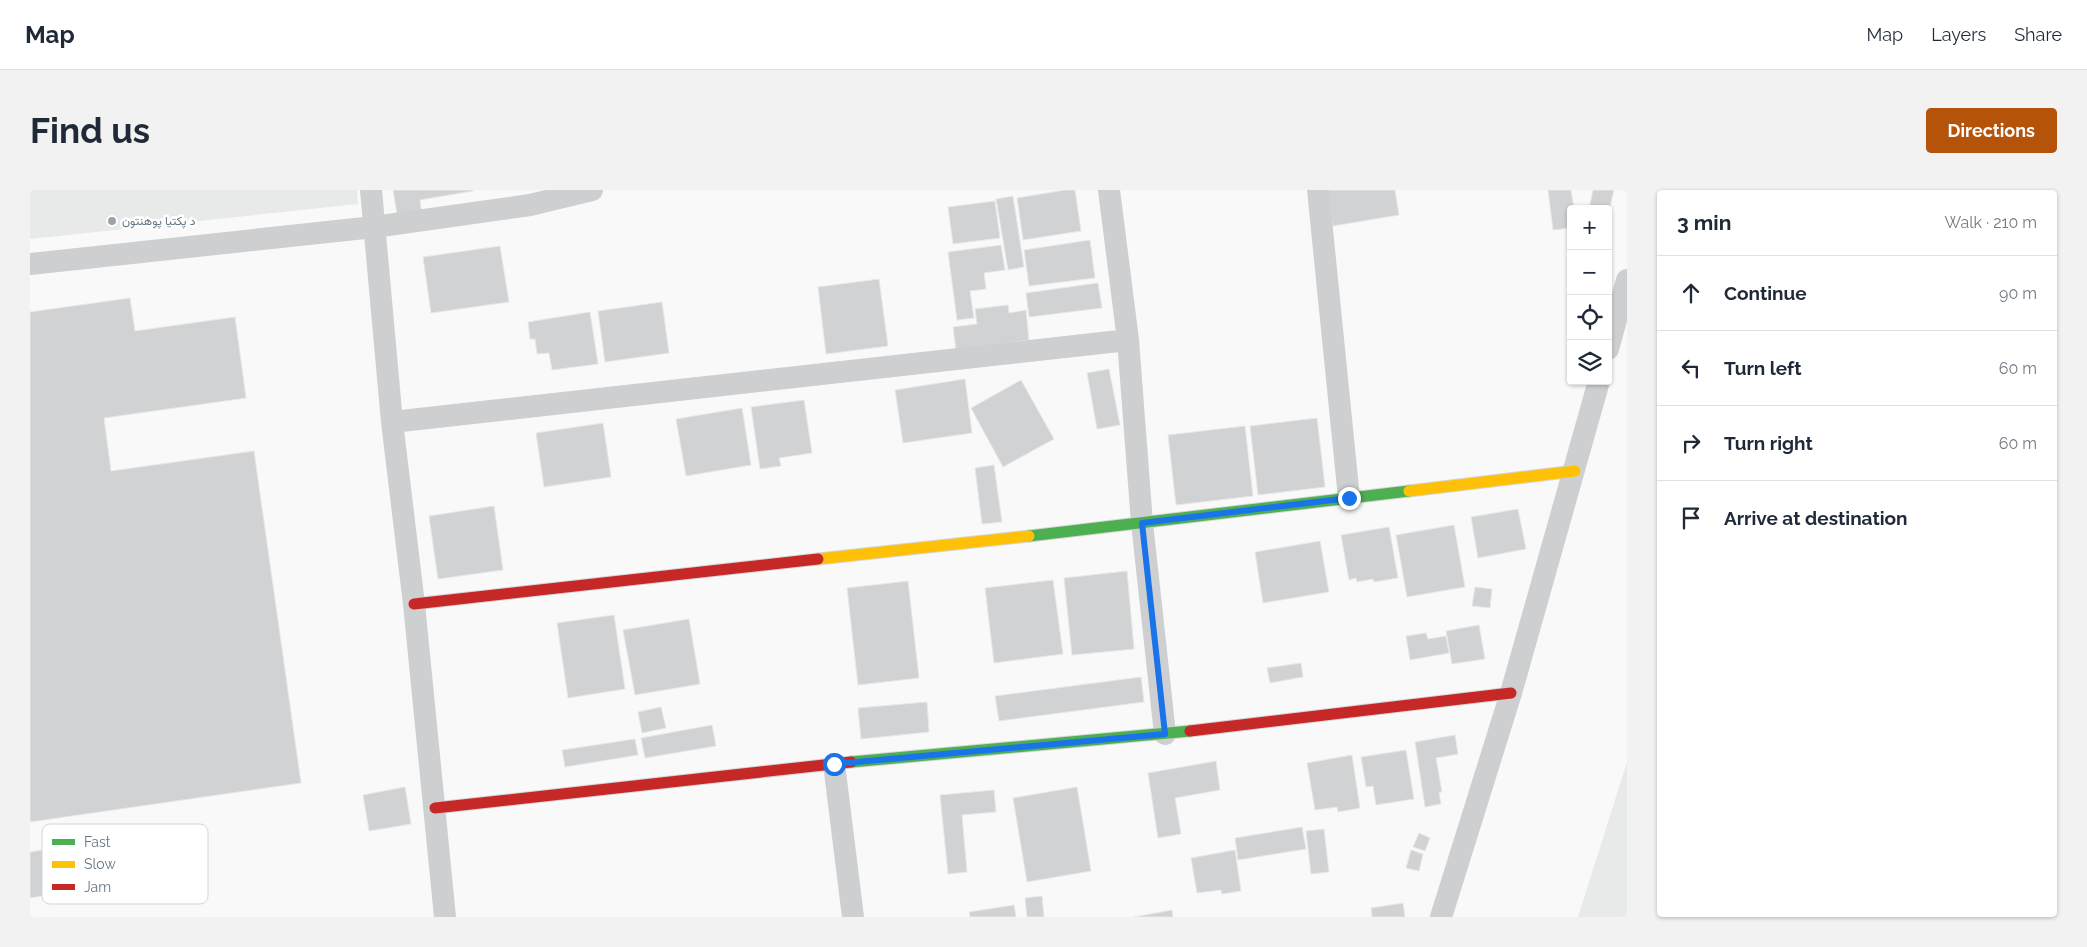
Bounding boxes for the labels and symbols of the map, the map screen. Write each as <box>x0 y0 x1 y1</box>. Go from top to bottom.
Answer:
place label: د پکتیا پوهنتون <box>122 214 196 229</box>
marker: د پکتیا پوهنتون <box>106 215 118 227</box>
route end <box>1338 487 1361 510</box>
route start <box>823 753 846 776</box>
legend <box>42 824 208 904</box>
text: Fast <box>84 834 111 850</box>
text: Slow <box>84 856 116 872</box>
text: Jam <box>84 879 111 895</box>

